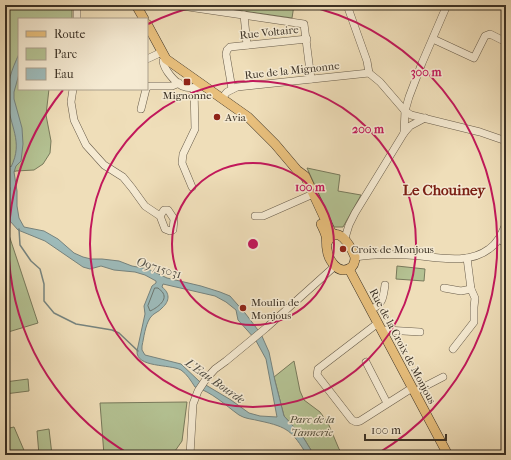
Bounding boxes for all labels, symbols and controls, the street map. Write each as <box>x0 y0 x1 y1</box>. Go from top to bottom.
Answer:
legend <box>18 18 148 90</box>
street label: Rue Voltaire <box>239 23 300 42</box>
text: Route <box>54 27 86 41</box>
text: Parc <box>54 47 77 61</box>
street label: Rue de la Mignonne <box>244 59 341 82</box>
text: 300 m <box>411 65 442 80</box>
text: Eau <box>54 67 74 81</box>
marker: Mignonne <box>182 77 192 87</box>
place label: Mignonne <box>162 89 212 102</box>
place label: Avia <box>224 111 247 124</box>
marker: Avia <box>212 112 222 122</box>
text: 200 m <box>352 122 385 136</box>
text: 100 m <box>295 180 326 194</box>
district label: Le Chouiney <box>403 181 486 199</box>
centre of rings <box>246 237 260 251</box>
place label: Croix de Monjous <box>351 243 434 256</box>
marker: Croix de Monjous <box>338 244 348 254</box>
water label: O9715031 <box>135 254 183 282</box>
street label: Rue de la Croix de Monjous <box>367 286 439 406</box>
place label: Moulin de Monjous <box>251 296 300 322</box>
marker: Moulin de Monjous <box>238 303 248 313</box>
water label: L'Eau Bourde <box>182 355 248 407</box>
park label: Parc de la Tannerie <box>288 413 335 439</box>
scale bar <box>365 416 446 442</box>
text: 100 m <box>371 423 401 437</box>

